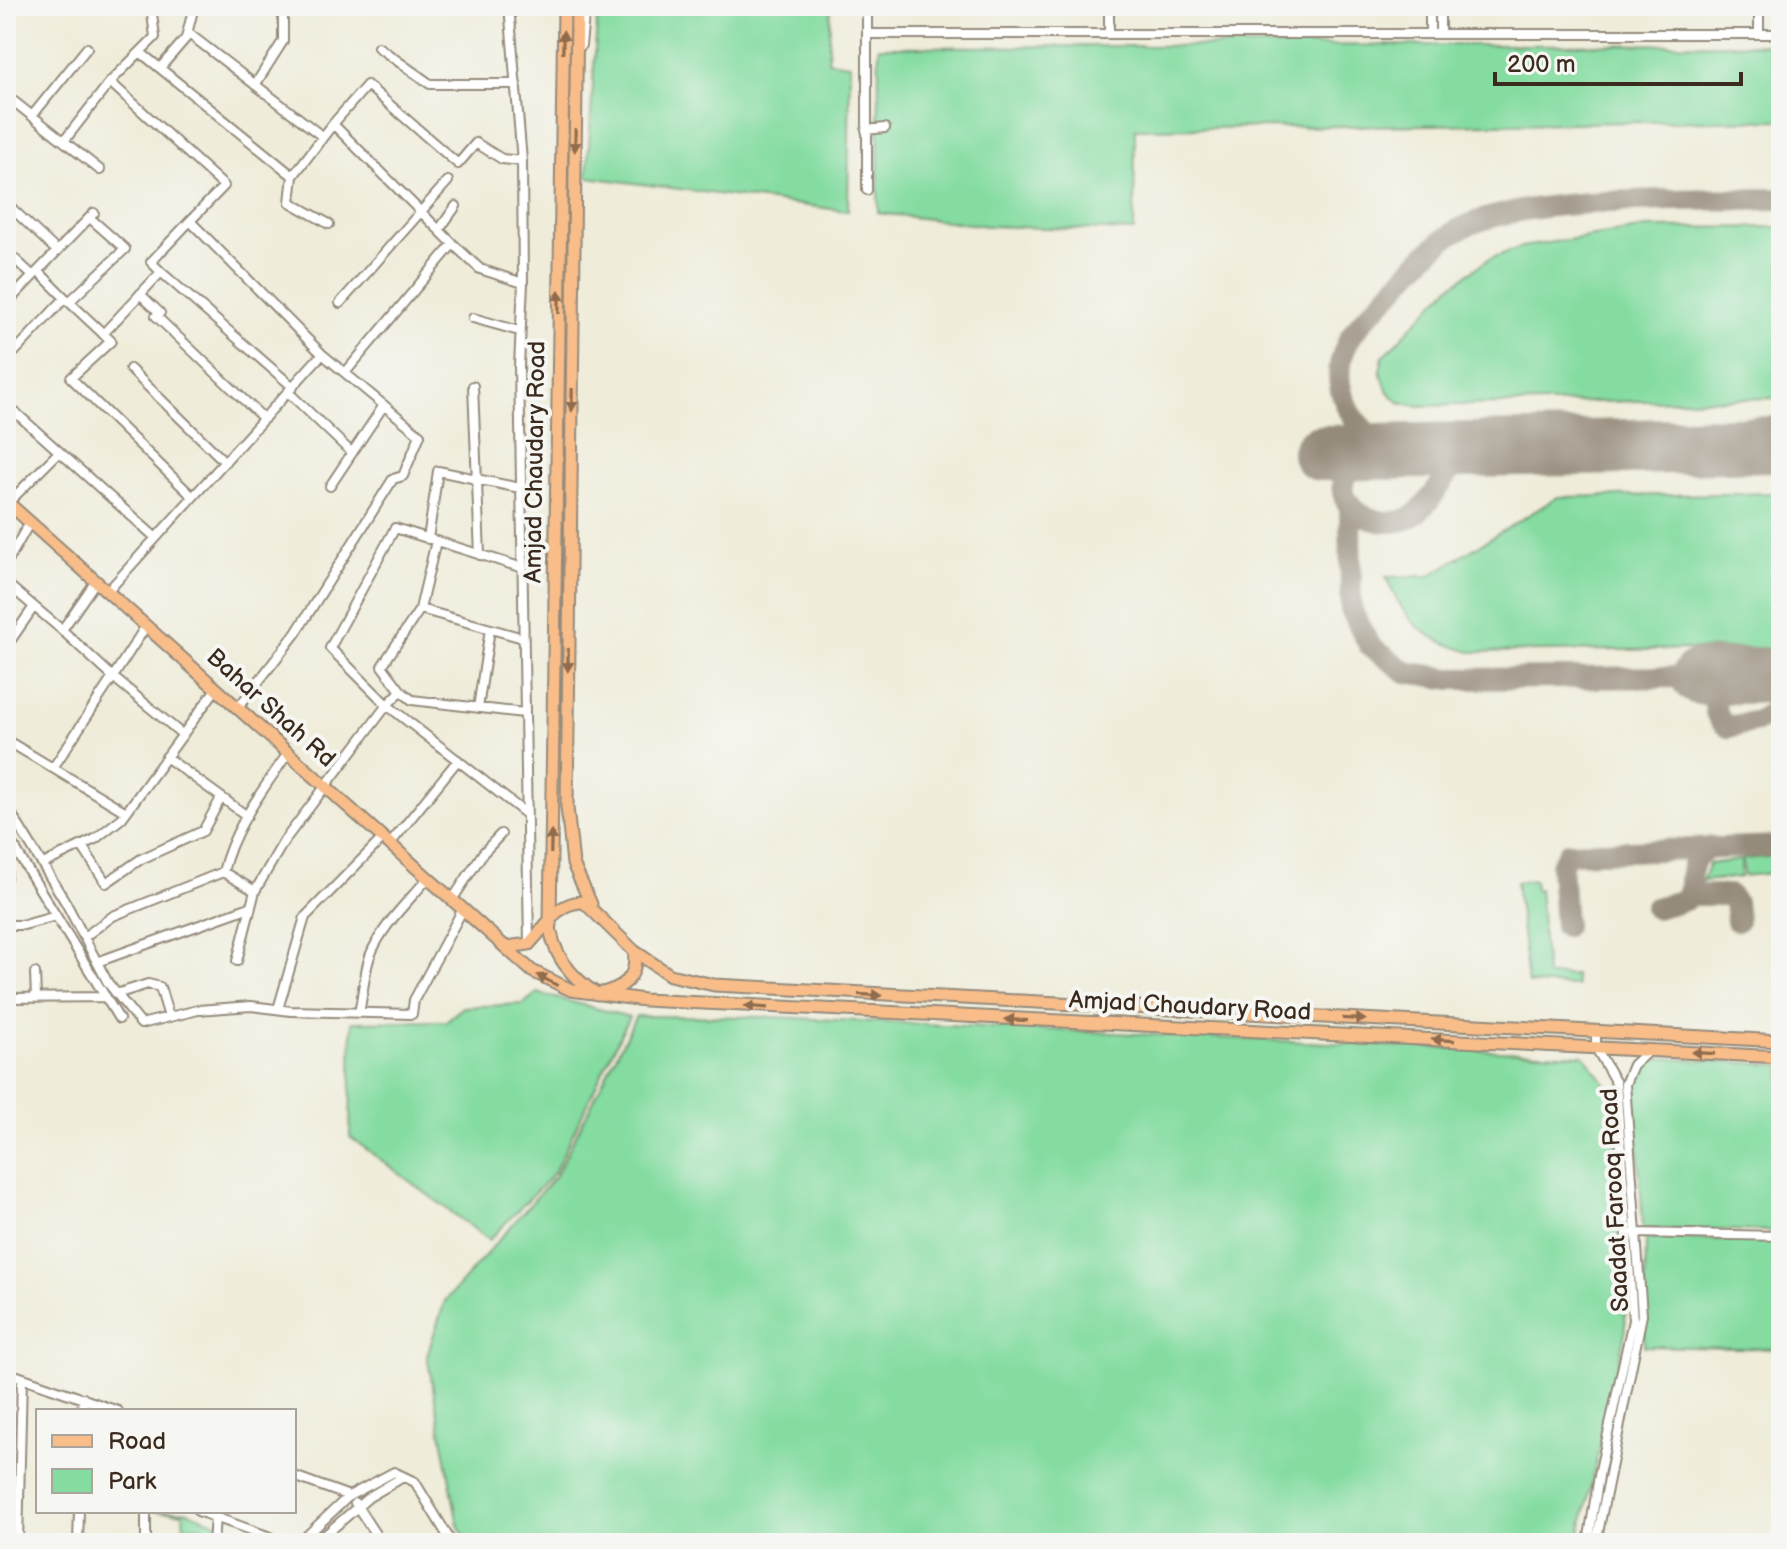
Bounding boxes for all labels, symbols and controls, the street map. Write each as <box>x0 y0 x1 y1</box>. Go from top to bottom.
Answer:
one-way arrow <box>557 29 569 54</box>
scale bar <box>1495 36 1741 86</box>
text: 200 m <box>1507 50 1576 79</box>
one-way arrow <box>569 128 581 153</box>
one-way arrow <box>553 289 565 314</box>
street label: Amjad Chaudary Road <box>518 341 552 583</box>
one-way arrow <box>565 388 578 413</box>
street label: Bahar Shah Rd <box>201 643 341 773</box>
one-way arrow <box>562 648 575 673</box>
one-way arrow <box>545 829 557 854</box>
one-way arrow <box>536 973 559 986</box>
street label: Amjad Chaudary Road <box>1068 985 1312 1027</box>
one-way arrow <box>858 988 883 1001</box>
one-way arrow <box>743 1000 768 1013</box>
one-way arrow <box>1003 1013 1028 1026</box>
one-way arrow <box>1342 1013 1367 1026</box>
one-way arrow <box>1430 1034 1455 1047</box>
one-way arrow <box>1690 1046 1715 1059</box>
street label: Saadat Farooq Road <box>1595 1087 1635 1313</box>
legend <box>36 1409 296 1513</box>
text: Road <box>108 1427 166 1456</box>
text: Park <box>108 1467 156 1496</box>

